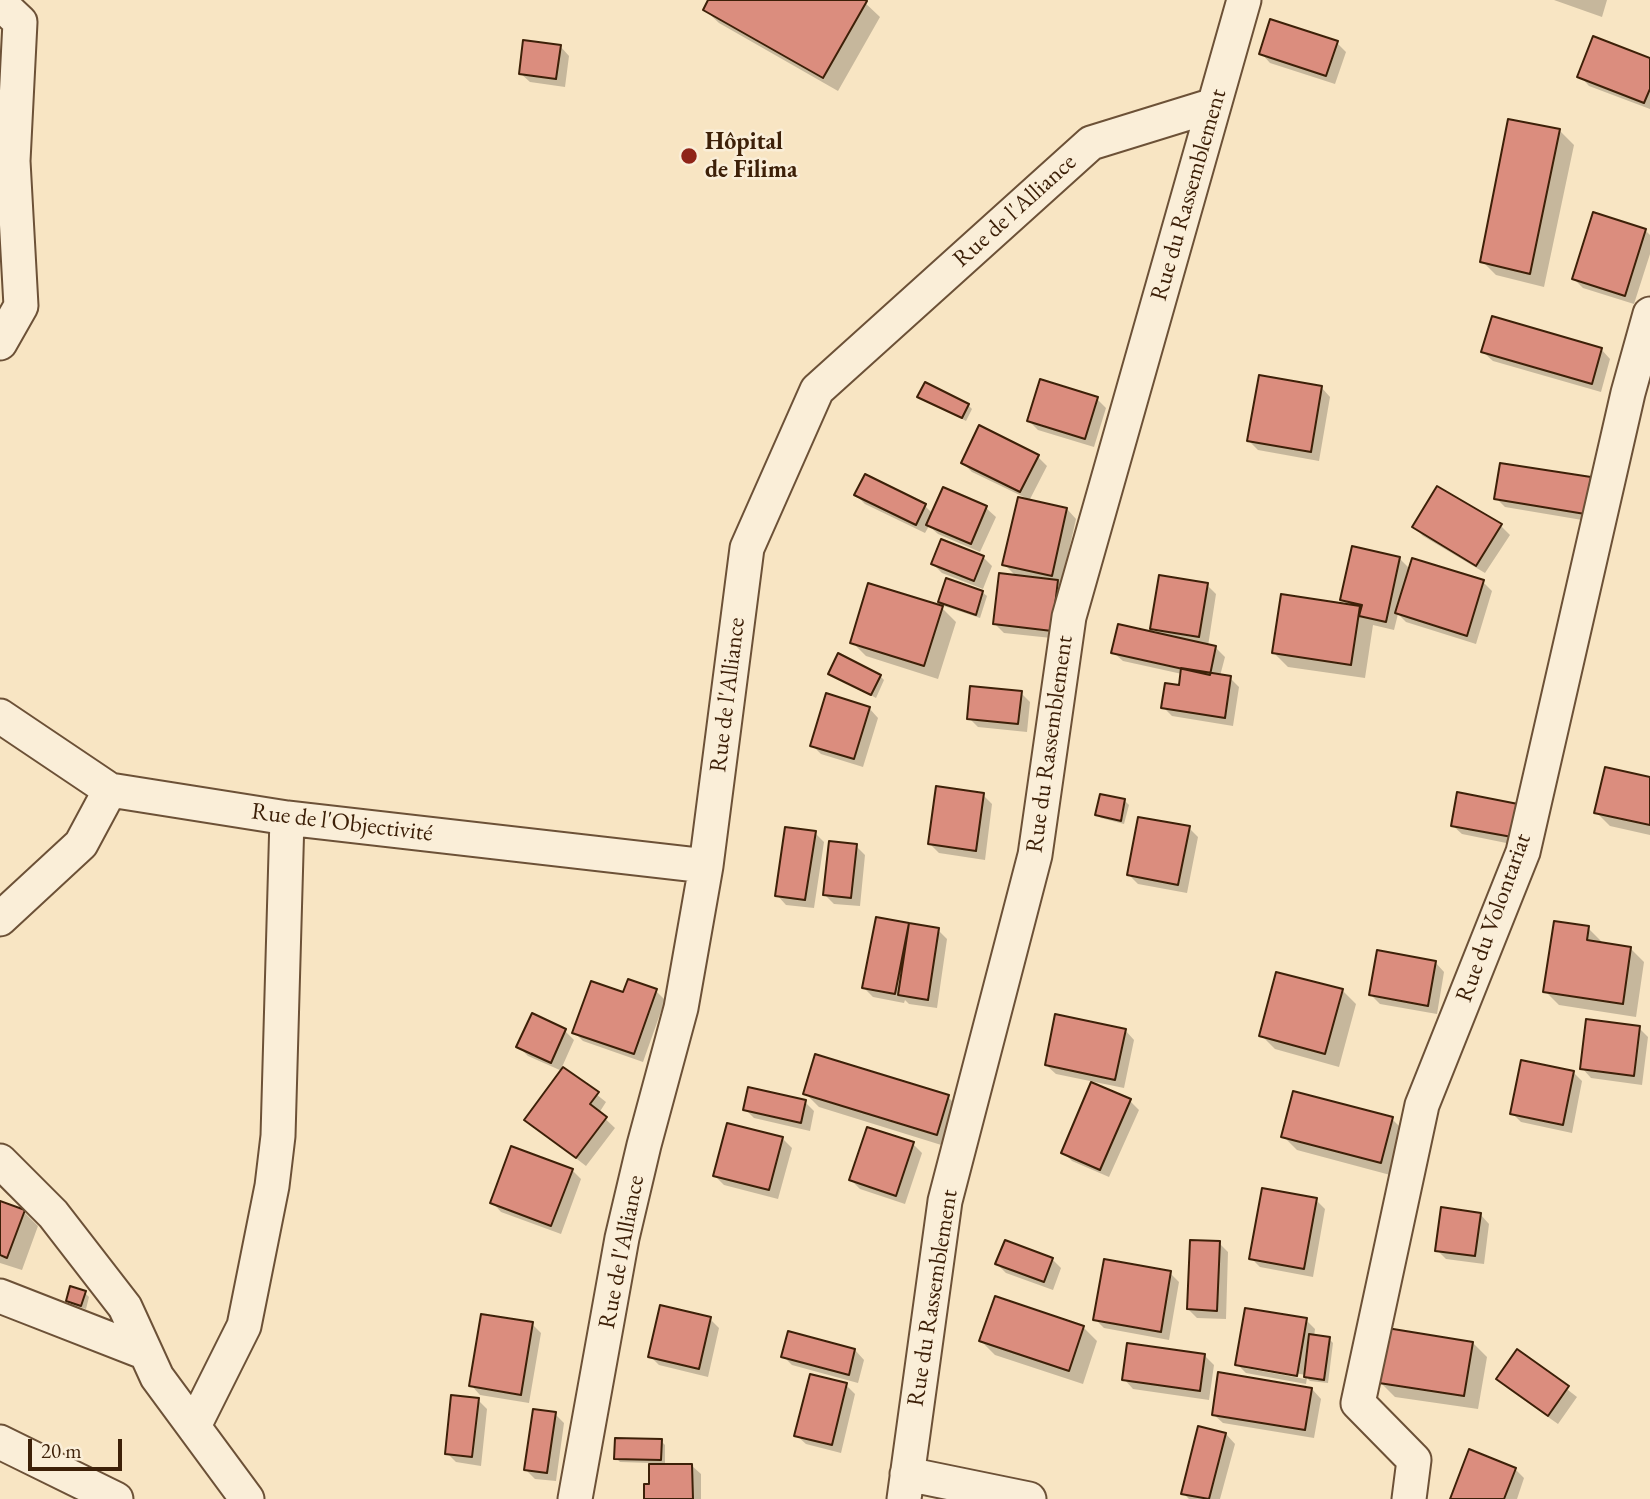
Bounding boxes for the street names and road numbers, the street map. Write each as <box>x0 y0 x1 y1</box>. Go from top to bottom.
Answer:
street label: Rue du Rassemblement <box>1145 86 1233 304</box>
street label: Rue de l'Alliance <box>948 148 1082 274</box>
street label: Rue de l'Alliance <box>704 616 752 774</box>
street label: Rue du Rassemblement <box>1020 634 1080 854</box>
street label: Rue de l'Objectivité <box>250 798 434 848</box>
street label: Rue du Volontariat <box>1450 830 1538 1006</box>
street label: Rue de l'Alliance <box>593 1173 651 1331</box>
street label: Rue du Rassemblement <box>902 1188 964 1408</box>

